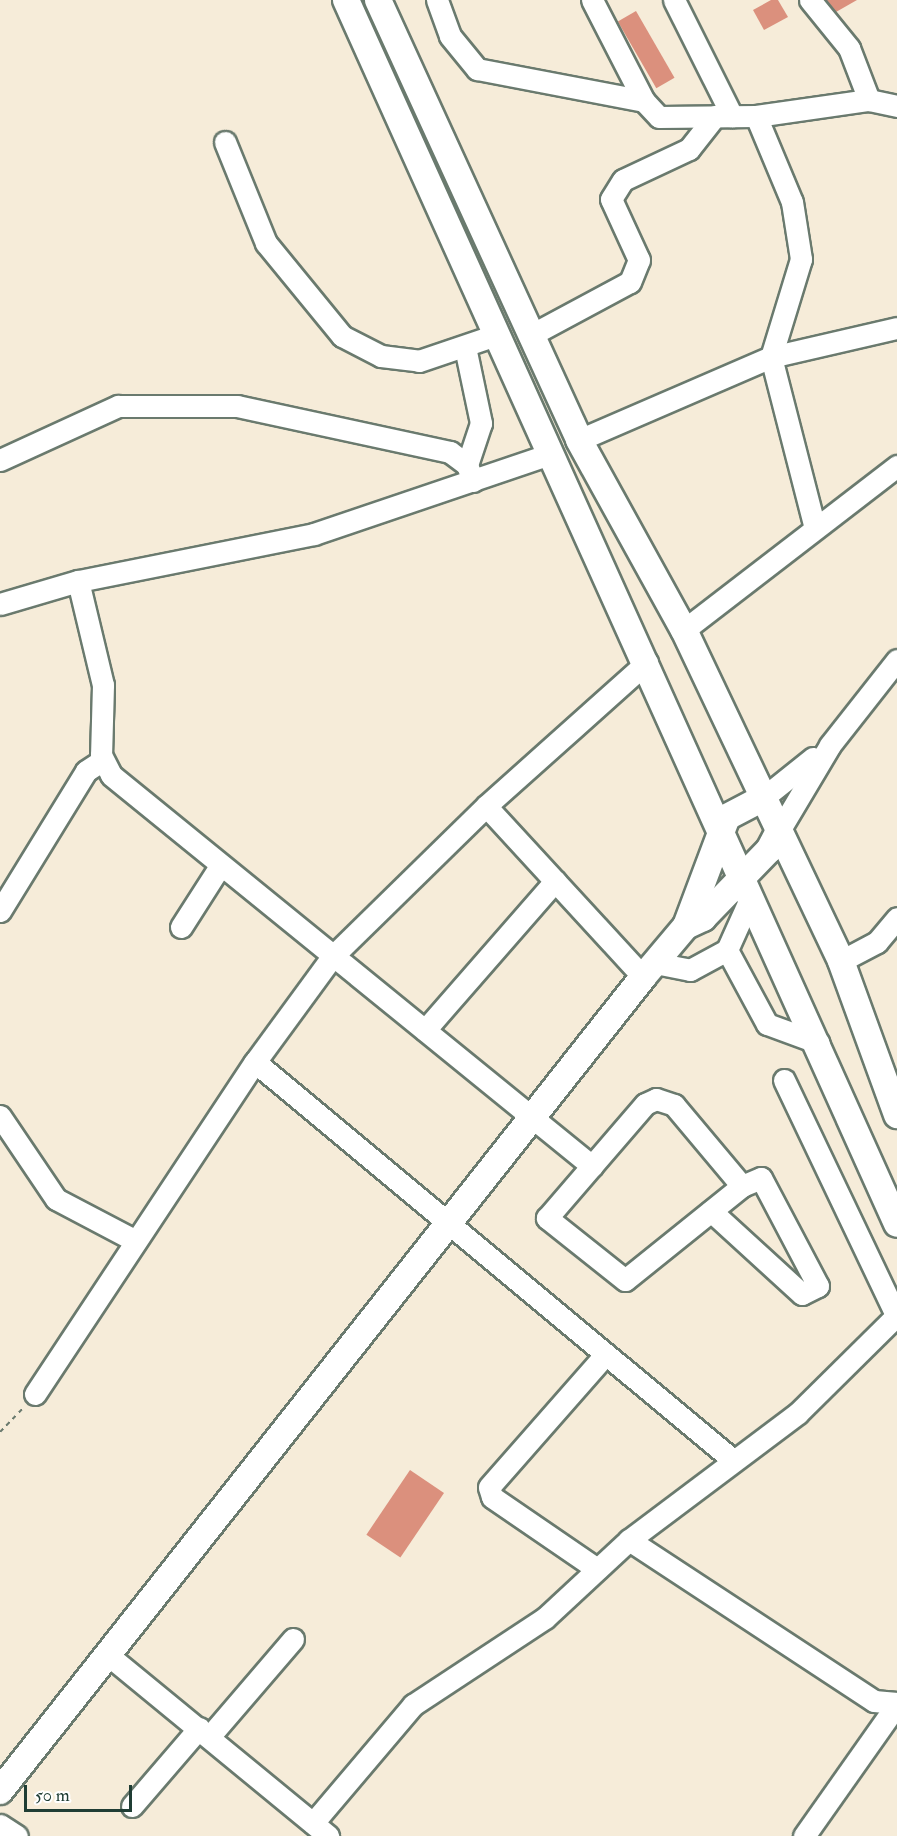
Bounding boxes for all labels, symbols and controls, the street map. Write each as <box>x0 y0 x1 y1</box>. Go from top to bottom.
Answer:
scale bar <box>27 1773 135 1811</box>
text: 50 m <box>35 1784 70 1807</box>

